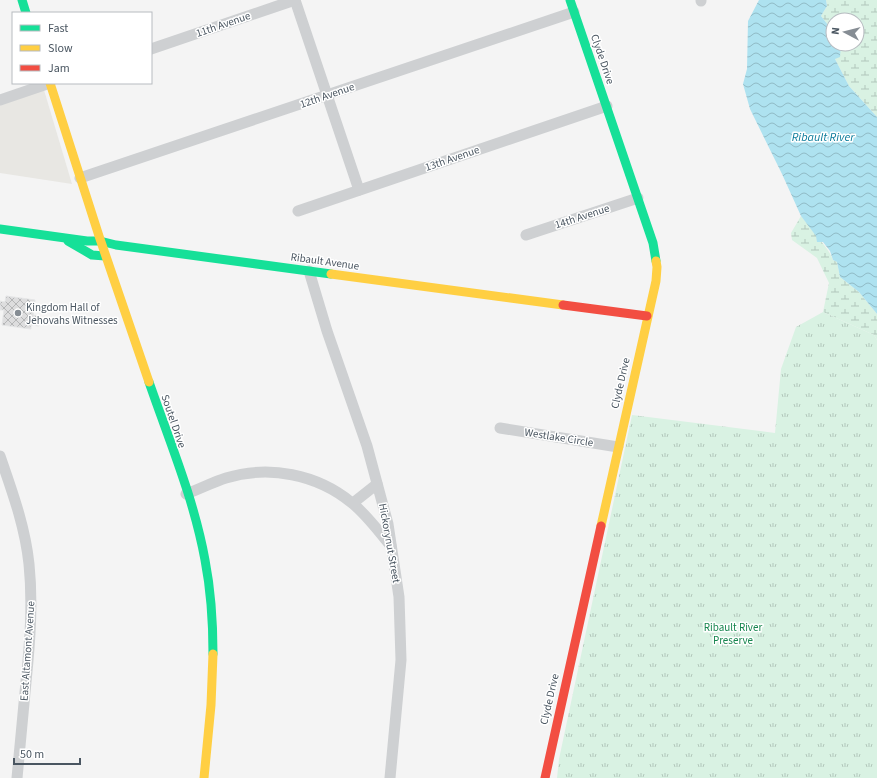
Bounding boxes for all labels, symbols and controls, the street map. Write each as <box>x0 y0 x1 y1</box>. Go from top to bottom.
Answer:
street label: 11th Avenue <box>194 8 253 41</box>
legend <box>12 12 152 84</box>
north arrow <box>825 12 865 52</box>
text: Fast <box>48 20 68 37</box>
text: N <box>828 26 843 35</box>
street label: Clyde Drive <box>587 32 618 87</box>
text: Slow <box>48 40 73 57</box>
text: Jam <box>48 60 70 77</box>
street label: 12th Avenue <box>298 79 357 112</box>
water label: Ribault River <box>792 129 855 146</box>
street label: 13th Avenue <box>423 142 482 175</box>
street label: 14th Avenue <box>553 200 612 232</box>
street label: Ribault Avenue <box>290 249 361 274</box>
place label: Kingdom Hall of Jehovahs Witnesses <box>26 300 118 328</box>
marker: Kingdom Hall of Jehovahs Witnesses <box>13 308 23 318</box>
street label: Clyde Drive <box>607 356 634 410</box>
street label: Soutel Drive <box>157 392 190 450</box>
street label: Westlake Circle <box>523 425 595 450</box>
street label: Hickorynut Street <box>375 502 404 584</box>
street label: East Altamont Avenue <box>17 600 39 702</box>
park label: Ribault River Preserve <box>704 620 762 648</box>
street label: Clyde Drive <box>536 672 563 726</box>
scale bar <box>14 740 80 766</box>
text: 50 m <box>20 746 44 763</box>

